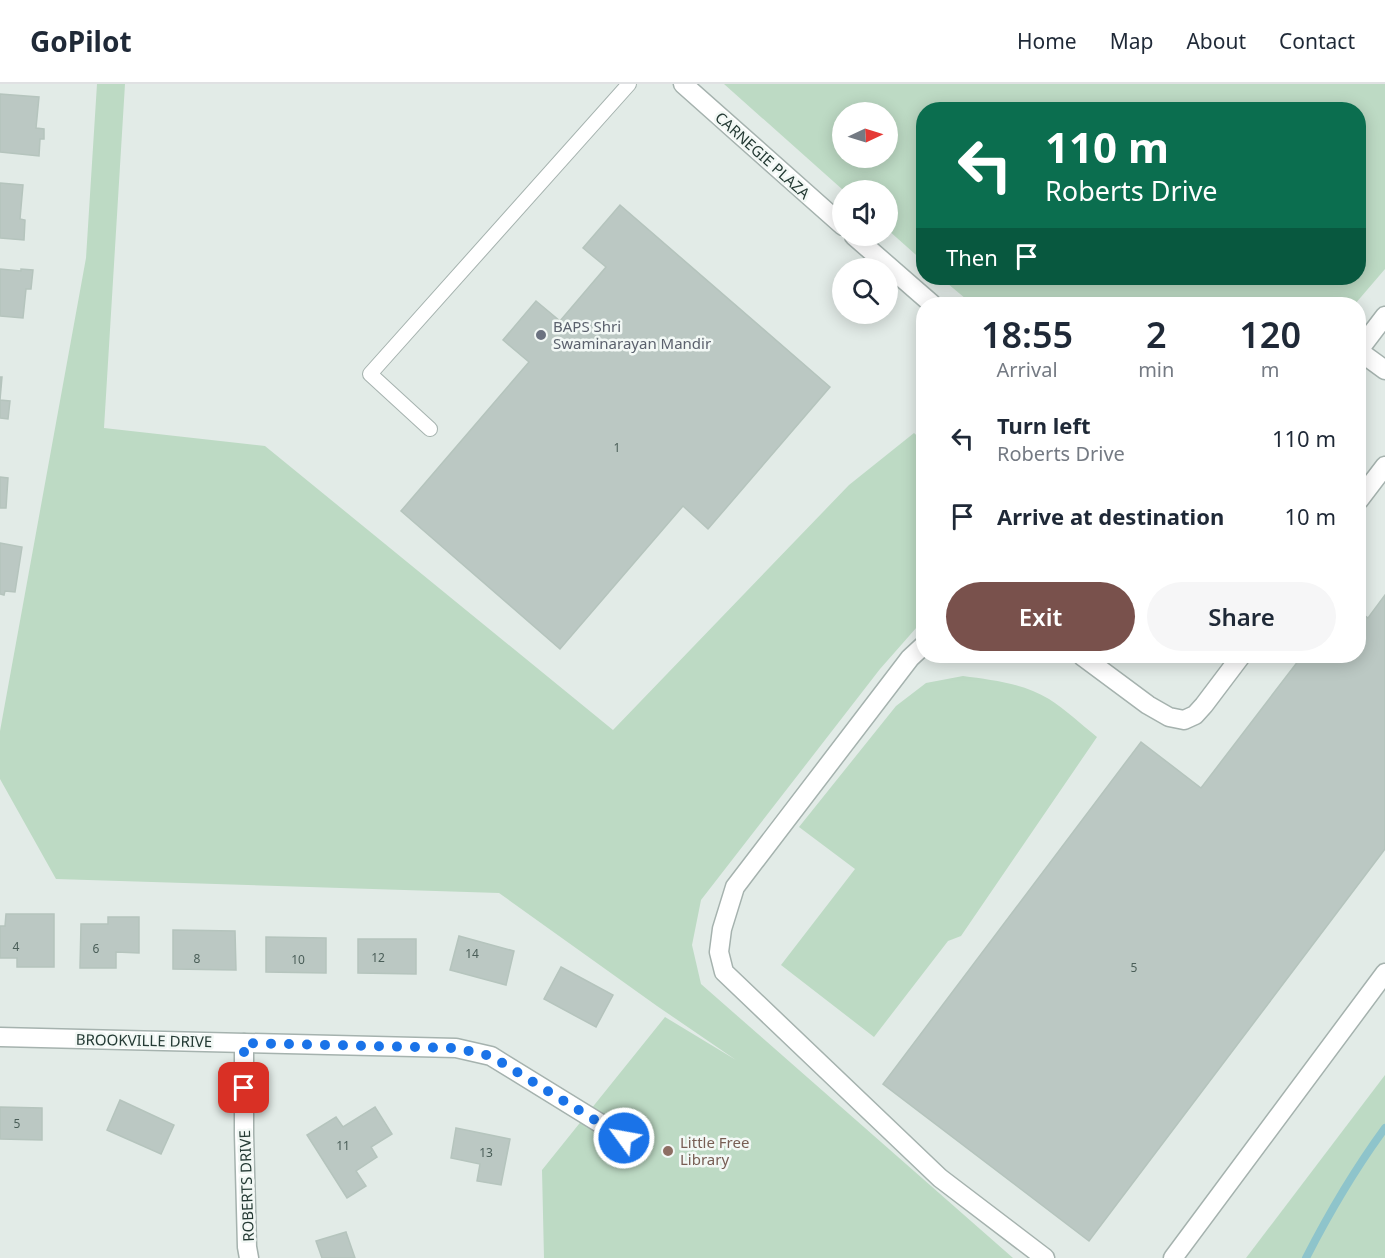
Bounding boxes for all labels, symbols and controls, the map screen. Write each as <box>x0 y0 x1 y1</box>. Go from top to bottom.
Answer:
text: GoPilot <box>30 22 132 60</box>
text: Home <box>1017 27 1077 55</box>
text: Map <box>1110 27 1153 55</box>
text: About <box>1186 27 1246 55</box>
text: Contact <box>1279 27 1355 55</box>
north arrow <box>832 102 898 168</box>
map controls <box>832 102 898 324</box>
street label: CARNEGIE PLAZA <box>711 107 815 203</box>
text: 110 m <box>1045 118 1169 175</box>
icon: left <box>946 126 1024 204</box>
text: Roberts Drive <box>1045 172 1218 209</box>
button: sound <box>832 180 898 246</box>
icon: arrive <box>1010 240 1043 273</box>
text: Then <box>946 242 998 272</box>
button: search <box>832 258 898 324</box>
text: 18:55 <box>981 310 1073 359</box>
text: 2 <box>1146 310 1167 359</box>
text: 120 <box>1239 310 1301 359</box>
place label: BAPS Shri Swaminarayan Mandir <box>553 316 711 353</box>
marker: BAPS Shri Swaminarayan Mandir <box>534 328 548 342</box>
text: Arrival <box>997 356 1058 383</box>
text: min <box>1138 356 1174 383</box>
text: m <box>1261 356 1280 383</box>
text: Turn left <box>997 410 1091 440</box>
icon: left <box>946 422 979 455</box>
text: 110 m <box>1272 423 1336 453</box>
house number: 1 <box>614 439 620 456</box>
text: Roberts Drive <box>997 440 1125 467</box>
icon: arrive <box>946 500 979 533</box>
text: Arrive at destination <box>997 501 1224 531</box>
text: 10 m <box>1285 501 1336 531</box>
button: Exit <box>946 582 1135 651</box>
button: Share <box>1147 582 1336 651</box>
house number: 4 <box>13 938 20 955</box>
house number: 6 <box>93 940 100 957</box>
house number: 14 <box>465 945 479 962</box>
house number: 12 <box>371 949 385 966</box>
house number: 8 <box>194 950 201 967</box>
house number: 10 <box>291 951 305 968</box>
house number: 5 <box>1131 959 1138 976</box>
street label: BROOKVILLE DRIVE <box>76 1029 212 1051</box>
pin <box>218 1062 269 1113</box>
icon: arrive <box>227 1071 260 1104</box>
position arrow <box>592 1106 656 1170</box>
house number: 5 <box>14 1115 21 1132</box>
street label: ROBERTS DRIVE <box>234 1130 258 1242</box>
place label: Little Free Library <box>680 1132 749 1169</box>
house number: 11 <box>336 1137 350 1154</box>
house number: 13 <box>479 1144 493 1161</box>
marker: Little Free Library <box>661 1144 675 1158</box>

